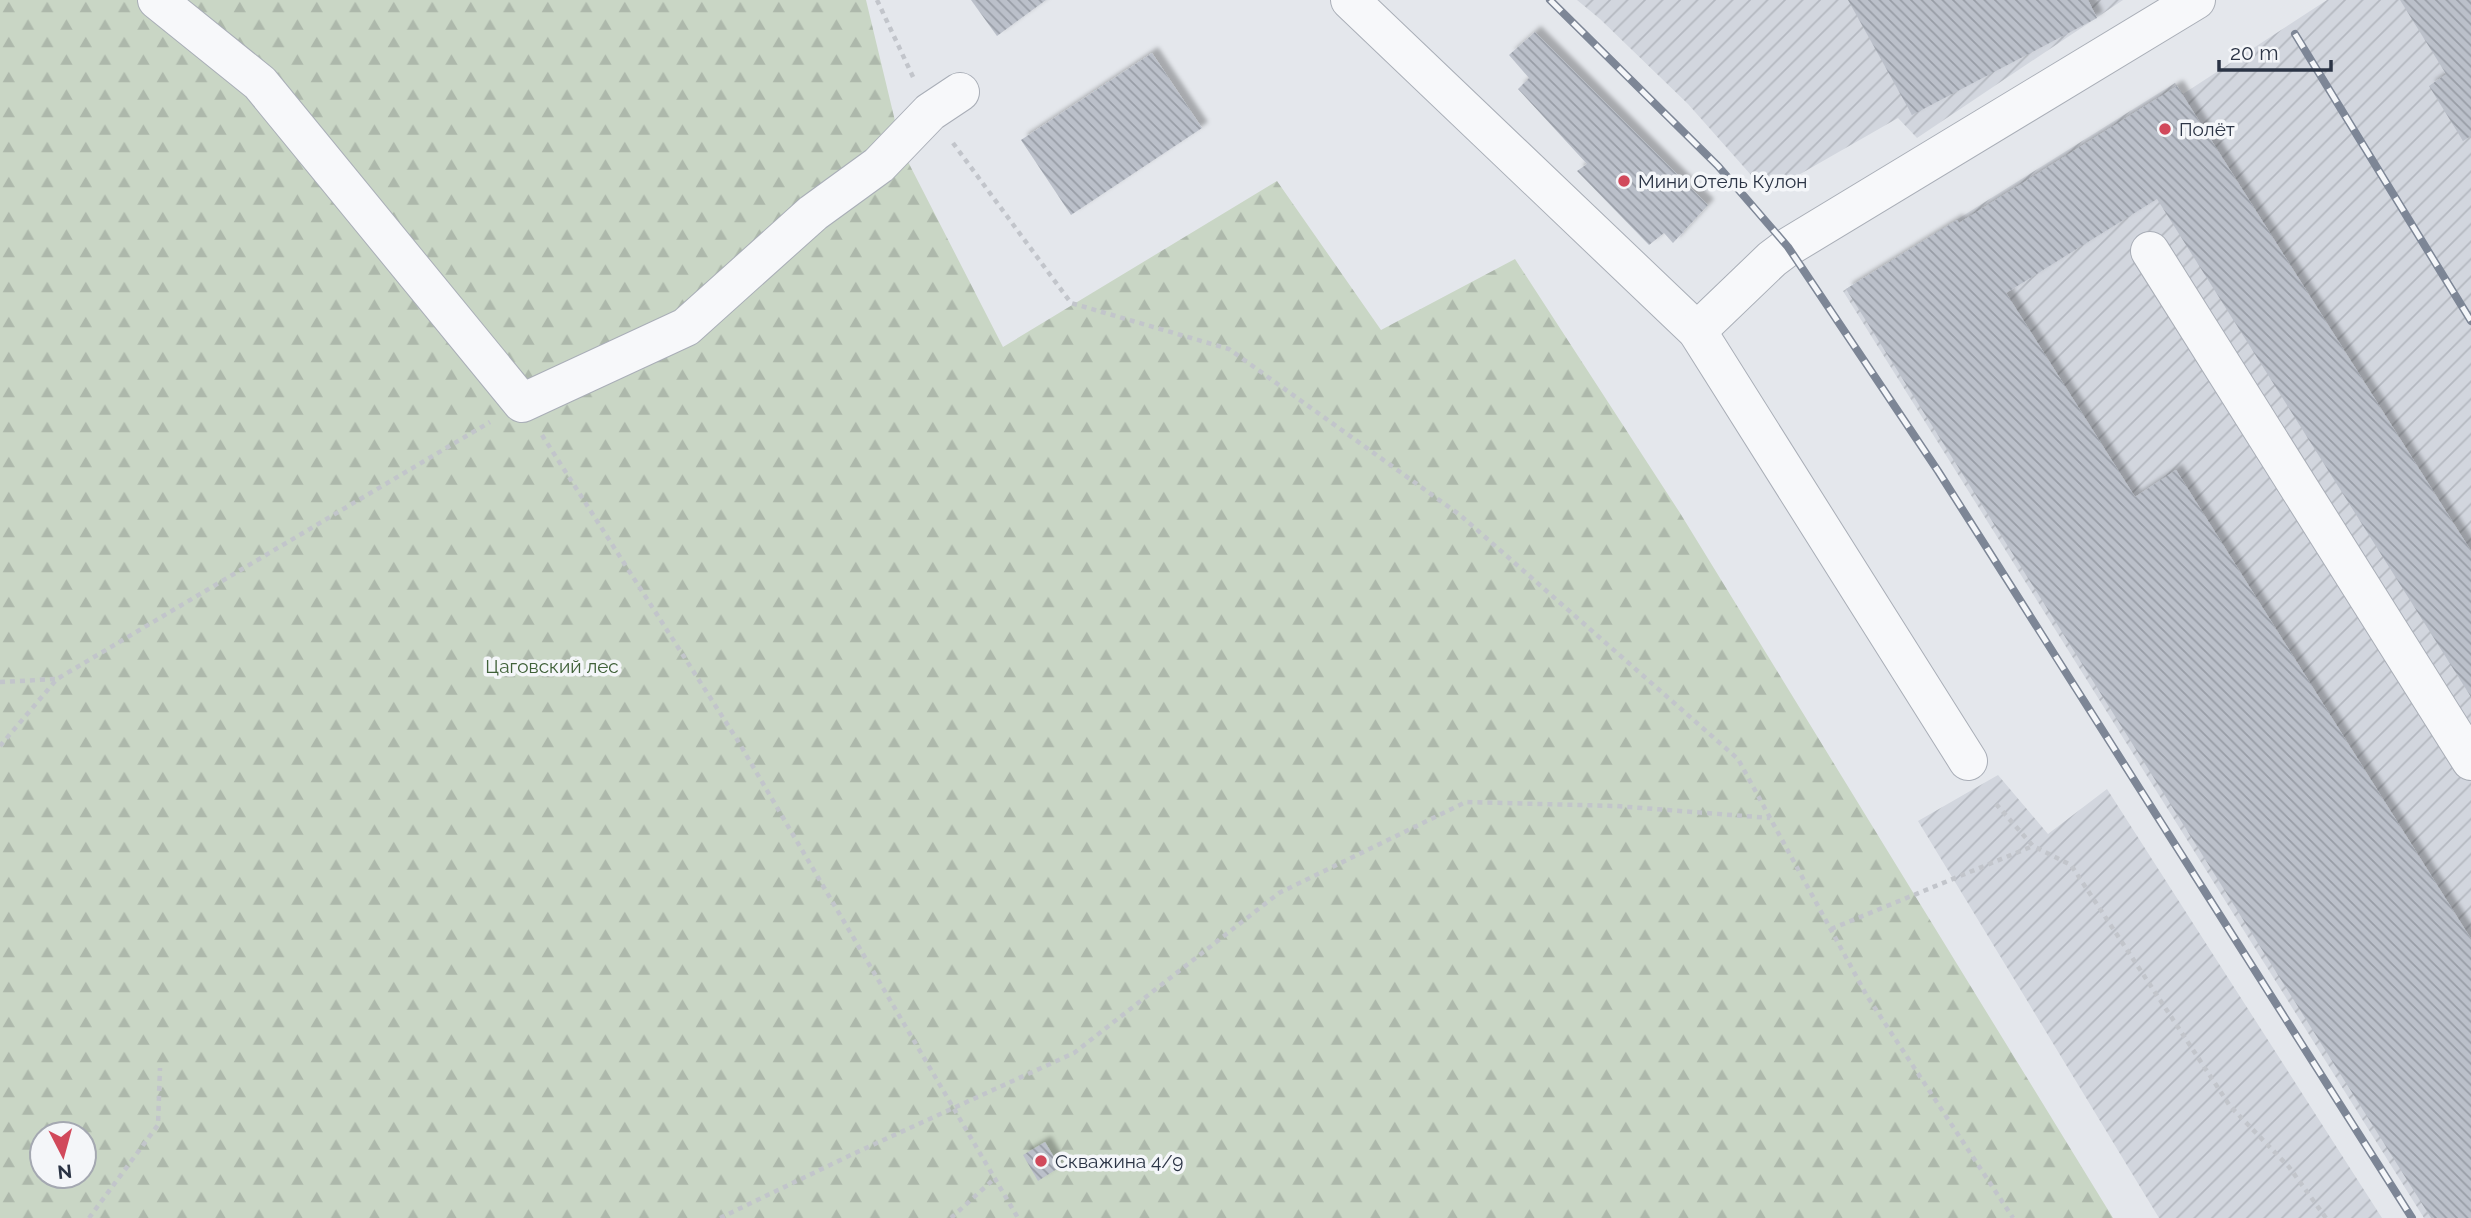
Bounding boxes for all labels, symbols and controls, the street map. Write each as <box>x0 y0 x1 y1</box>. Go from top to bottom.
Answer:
scale bar <box>2219 28 2331 72</box>
text: 20 m <box>2230 40 2278 65</box>
place label: Полёт <box>2179 118 2235 140</box>
marker: Полёт <box>2157 121 2173 137</box>
place label: Мини Отель Кулон <box>1638 170 1807 192</box>
marker: Мини Отель Кулон <box>1616 173 1632 189</box>
park label: Цаговский лес <box>485 655 619 677</box>
north arrow <box>28 1120 98 1190</box>
place label: Скважина 4/9 <box>1055 1150 1183 1172</box>
marker: Скважина 4/9 <box>1033 1153 1049 1169</box>
text: N <box>56 1160 73 1184</box>

